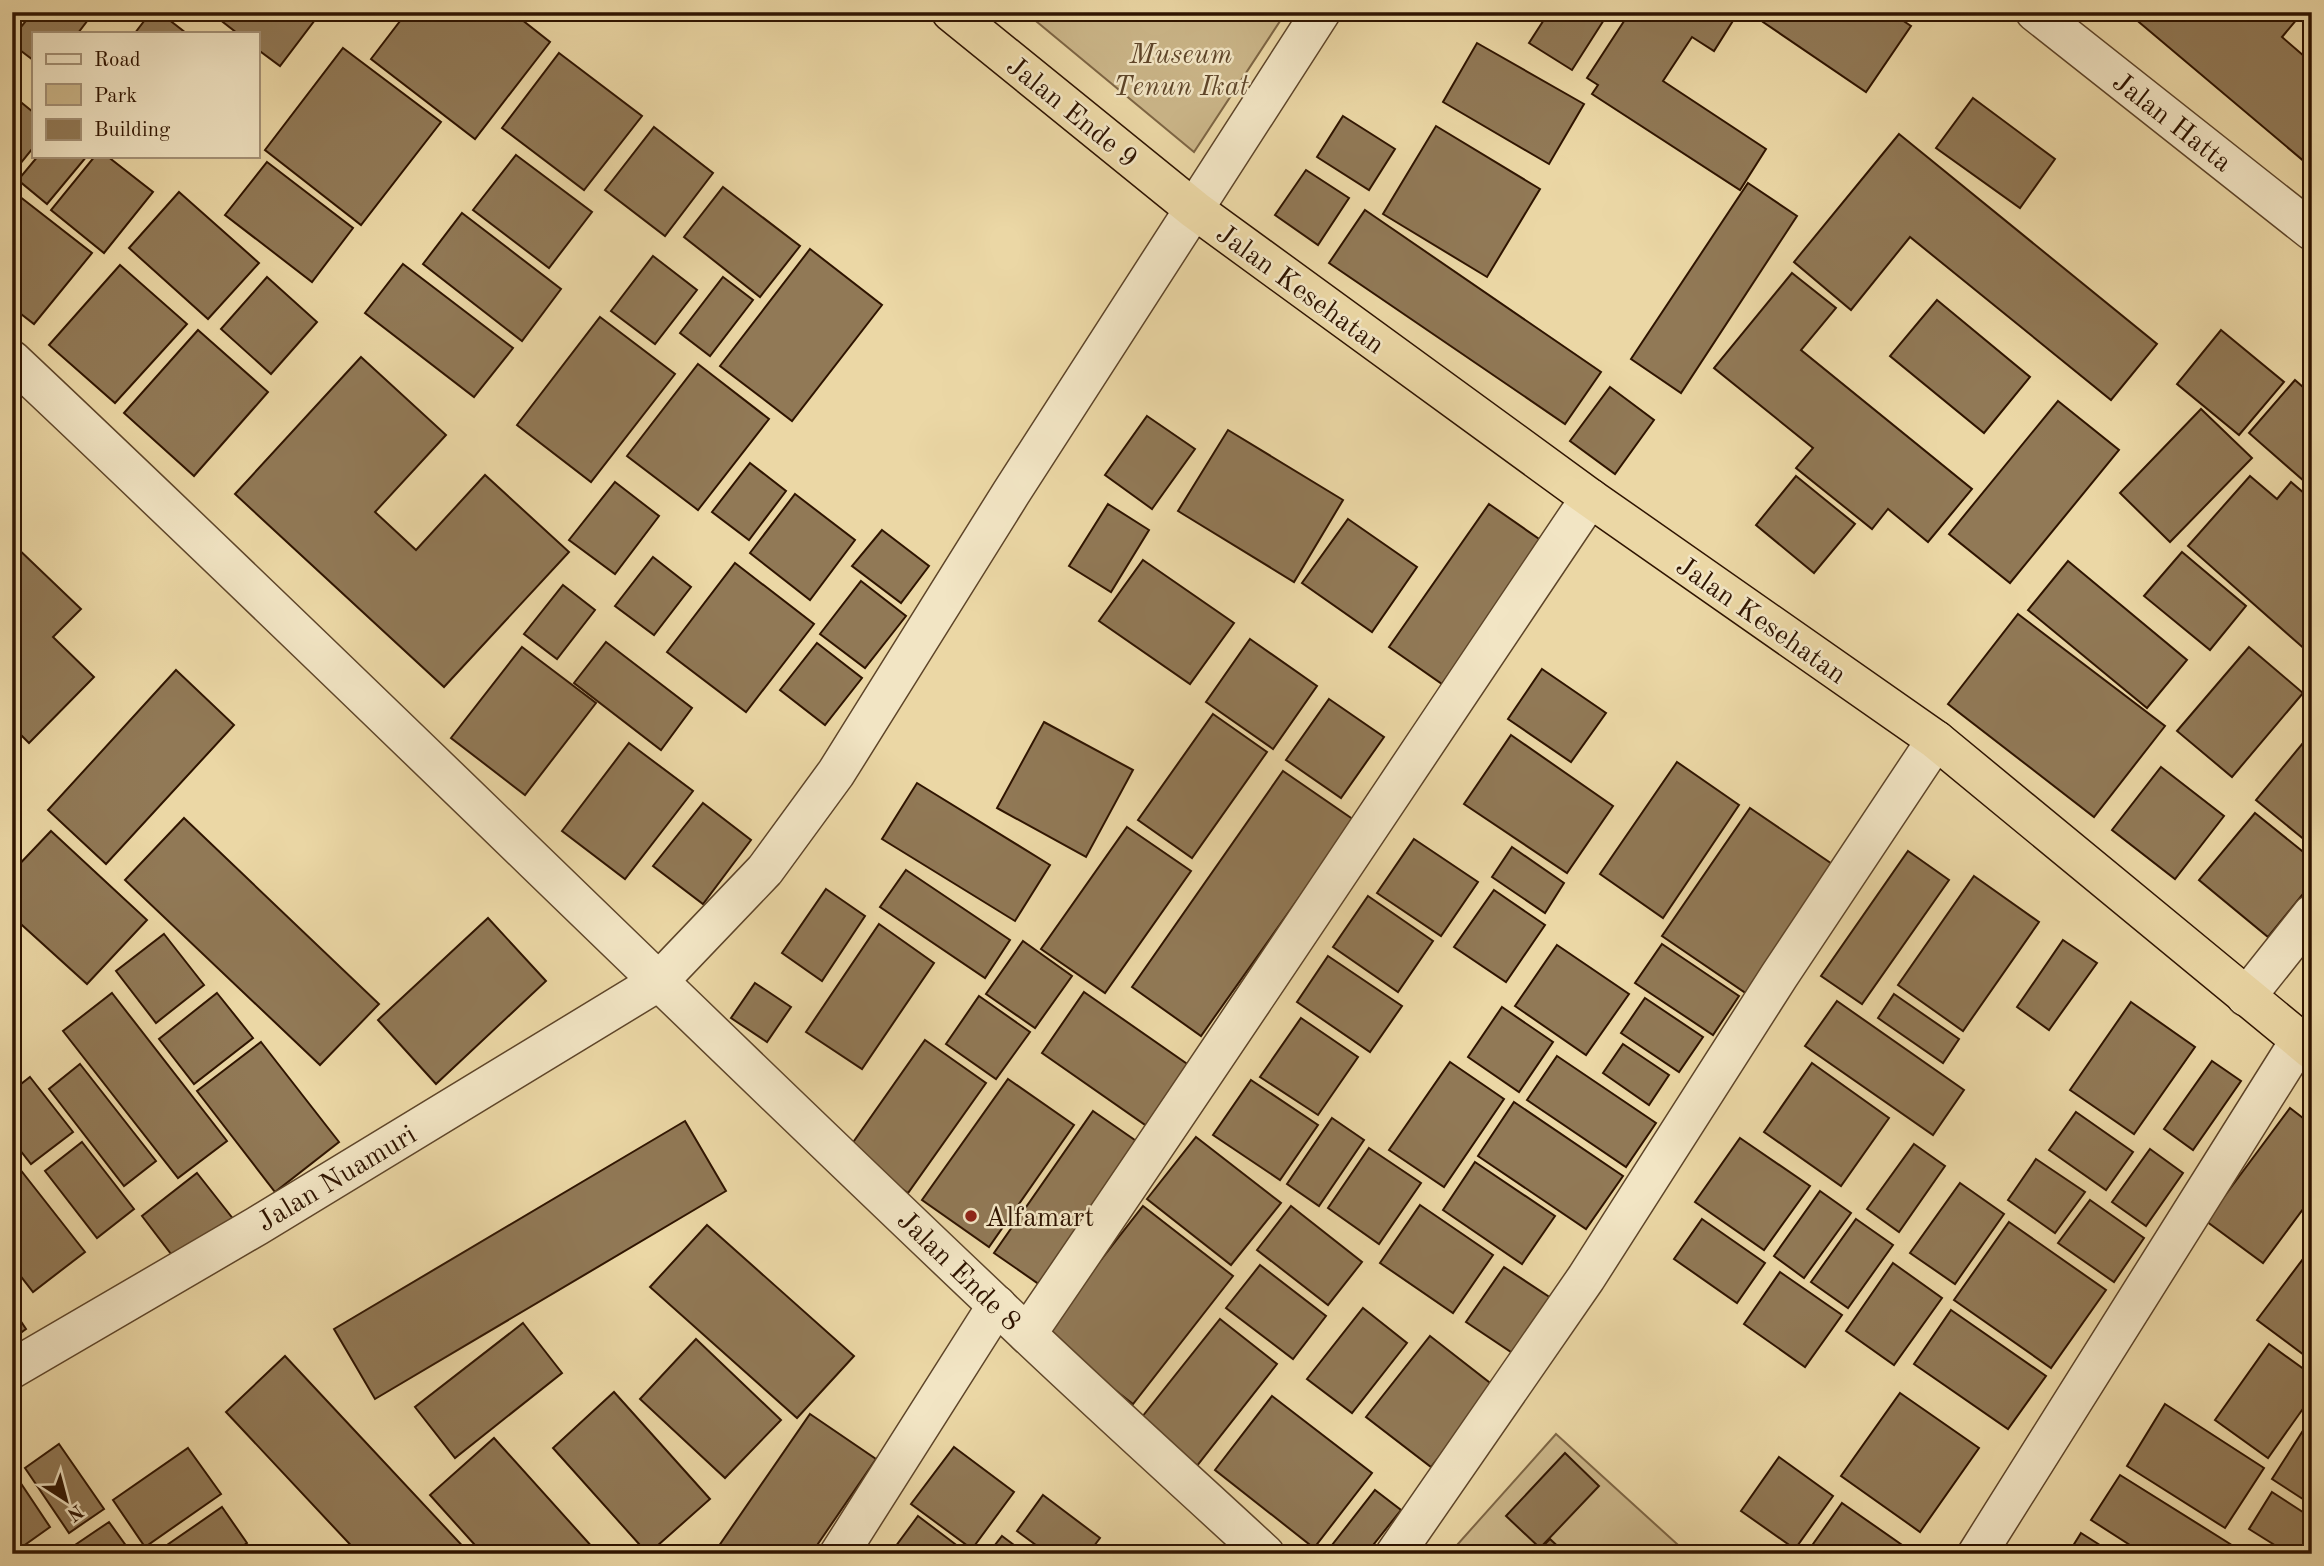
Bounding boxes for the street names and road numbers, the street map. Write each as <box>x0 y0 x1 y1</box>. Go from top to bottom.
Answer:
street label: Jalan Ende 9 <box>1000 52 1142 174</box>
street label: Jalan Hatta <box>2106 68 2236 178</box>
street label: Jalan Kesehatan <box>1210 220 1388 361</box>
street label: Jalan Kesehatan <box>1670 553 1850 690</box>
street label: Jalan Nuamuri <box>253 1121 422 1238</box>
street label: Jalan Ende 8 <box>891 1207 1025 1338</box>

